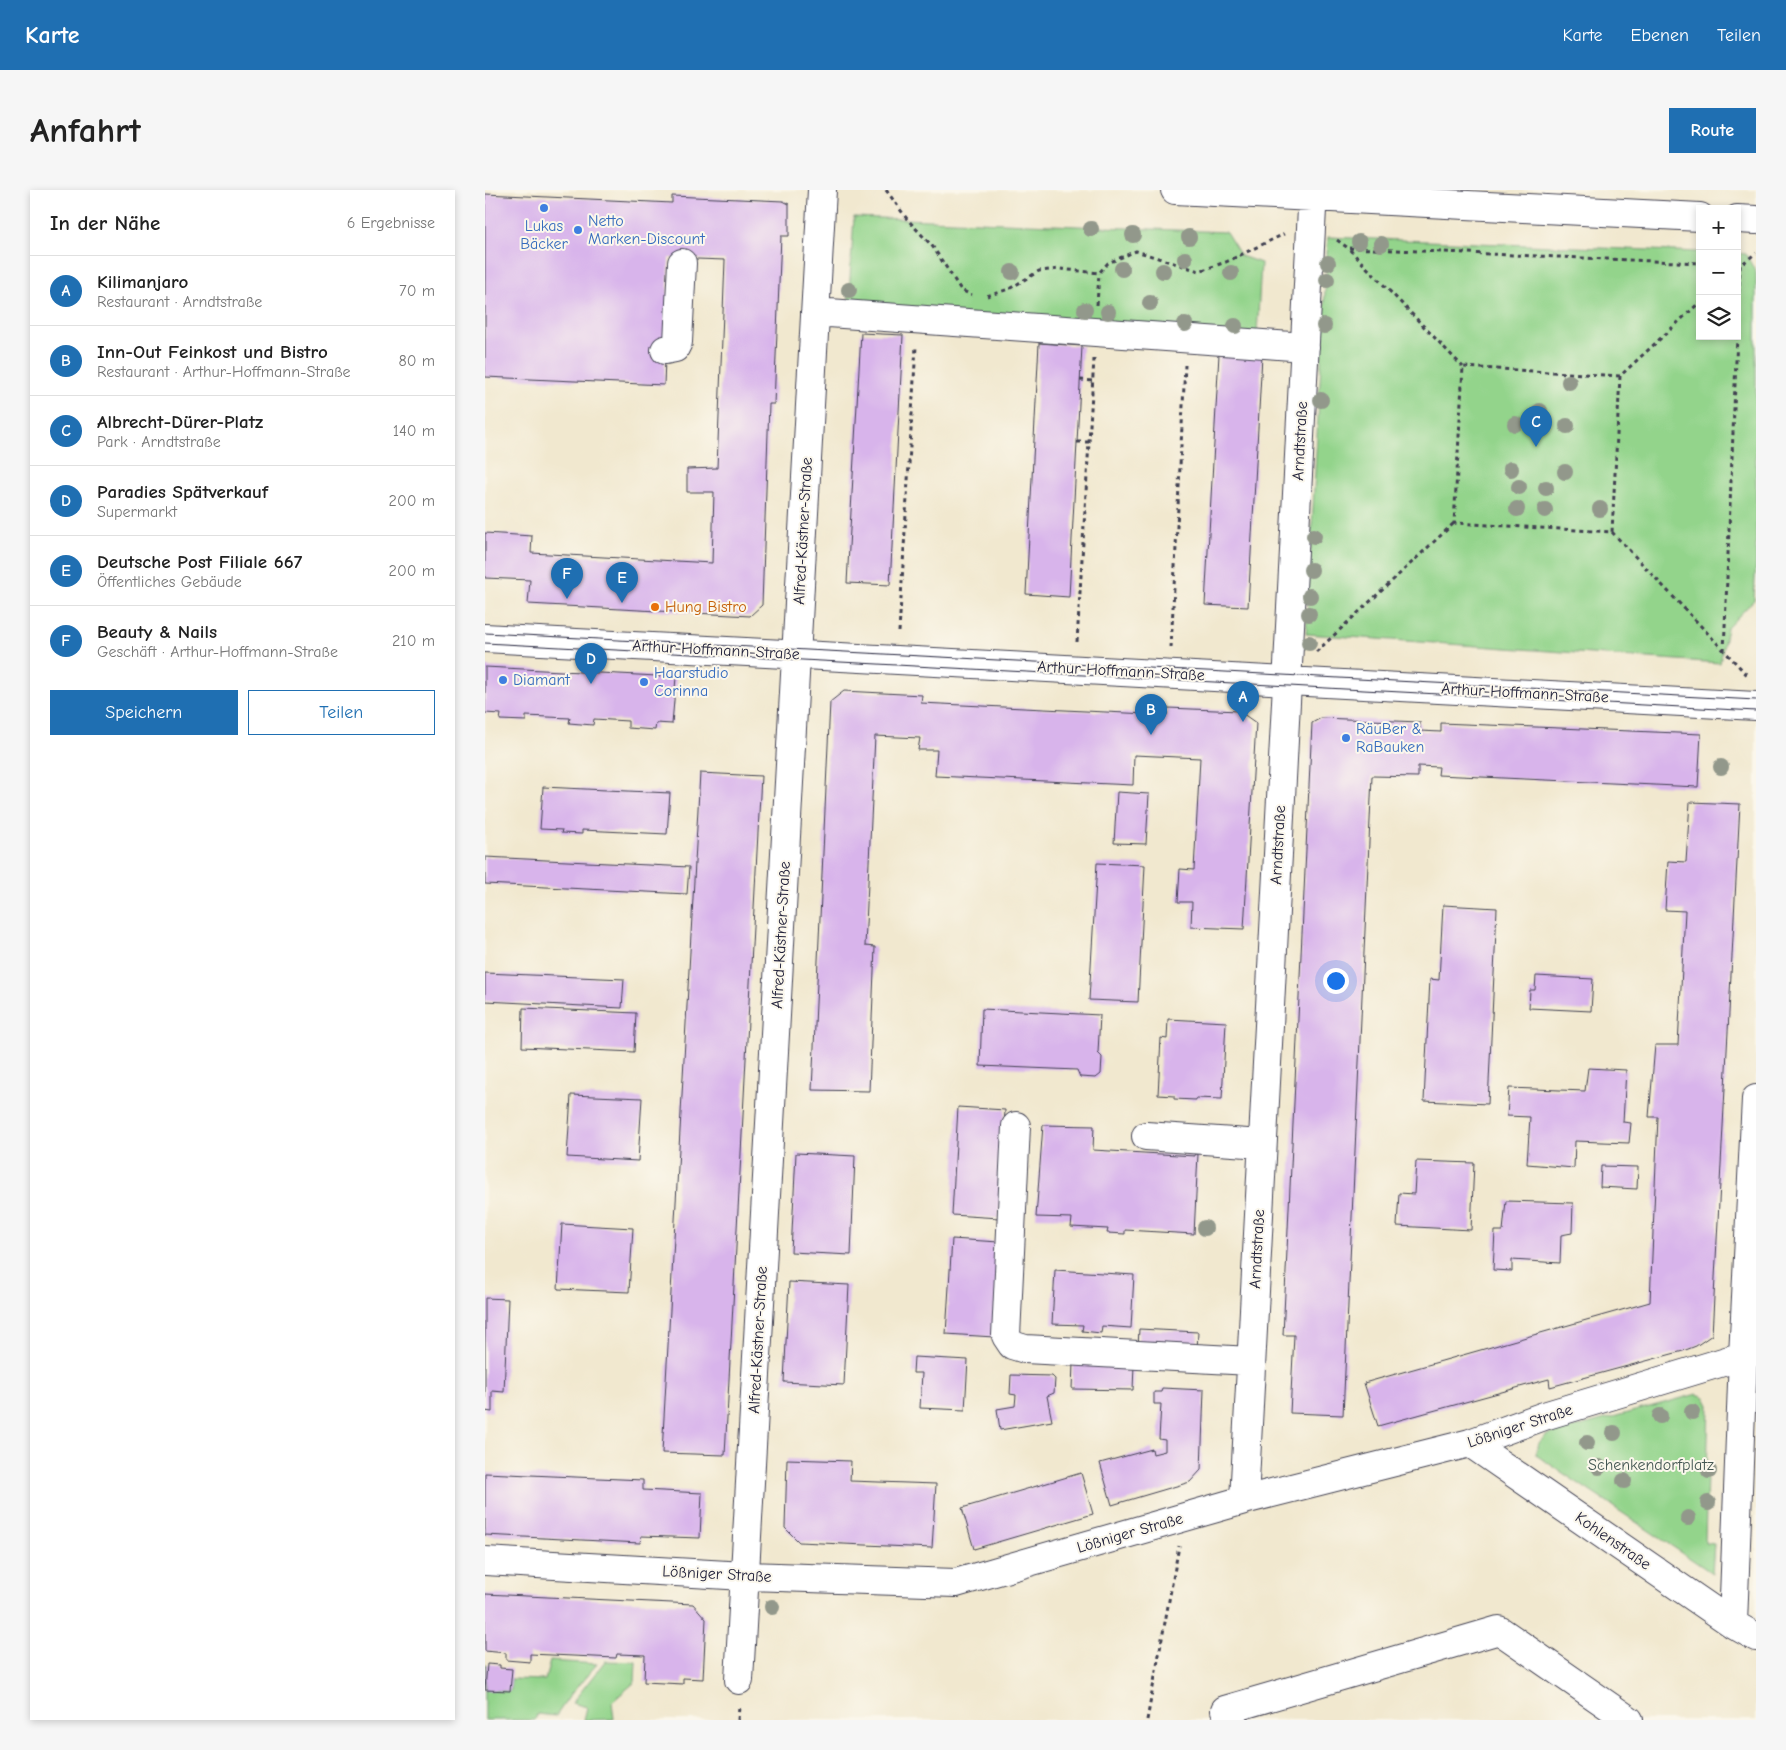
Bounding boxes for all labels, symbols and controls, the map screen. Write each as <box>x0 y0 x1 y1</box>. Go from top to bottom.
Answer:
text: Karte <box>25 21 79 49</box>
text: Karte <box>1562 25 1603 46</box>
text: Ebenen <box>1631 25 1689 46</box>
text: Teilen <box>1717 25 1761 46</box>
button: Route <box>1669 108 1756 153</box>
text: Anfahrt <box>30 110 141 151</box>
marker: Lukas Bäcker <box>538 202 550 214</box>
map controls <box>1696 205 1741 340</box>
button: + <box>1696 205 1741 250</box>
text: In der Nähe <box>50 211 160 235</box>
place label: Netto Marken-Discount <box>588 212 705 248</box>
text: 6 Ergebnisse <box>347 214 435 232</box>
place label: Lukas Bäcker <box>520 217 568 253</box>
marker: Netto Marken-Discount <box>572 224 584 236</box>
button: − <box>1696 250 1741 295</box>
text: Kilimanjaro <box>97 271 188 293</box>
text: A <box>62 282 70 300</box>
text: 70 m <box>399 282 435 300</box>
text: Restaurant · Arndtstraße <box>97 293 262 311</box>
button: layers <box>1696 295 1741 340</box>
text: Inn-Out Feinkost und Bistro <box>97 341 328 363</box>
text: B <box>61 352 71 370</box>
text: 80 m <box>398 352 435 370</box>
text: Restaurant · Arthur-Hoffmann-Straße <box>97 363 351 381</box>
street label: Arndtstraße <box>1289 401 1311 481</box>
pin: C <box>1520 406 1552 447</box>
text: Albrecht-Dürer-Platz <box>97 411 263 433</box>
text: C <box>61 422 71 440</box>
text: 140 m <box>393 422 435 440</box>
text: Park · Arndtstraße <box>97 433 221 451</box>
street label: Alfred-Kästner-Straße <box>790 457 816 605</box>
text: Paradies Spätverkauf <box>97 481 268 503</box>
text: D <box>61 492 71 510</box>
text: 200 m <box>389 492 435 510</box>
text: Supermarkt <box>97 503 177 521</box>
text: Deutsche Post Filiale 667 <box>97 551 302 573</box>
pin: F <box>551 558 583 599</box>
text: E <box>61 562 71 580</box>
text: 200 m <box>389 562 435 580</box>
pin: E <box>606 562 638 603</box>
text: Öffentliches Gebäude <box>97 573 242 591</box>
place label: Hung Bistro <box>665 598 747 616</box>
marker: Hung Bistro <box>649 601 661 613</box>
text: Beauty & Nails <box>97 621 217 643</box>
text: F <box>61 632 71 650</box>
text: 210 m <box>392 632 435 650</box>
street label: Arthur-Hoffmann-Straße <box>632 637 800 663</box>
text: Geschäft · Arthur-Hoffmann-Straße <box>97 643 338 661</box>
pin: D <box>575 643 607 684</box>
street label: Arthur-Hoffmann-Straße <box>1037 658 1205 684</box>
place label: Haarstudio Corinna <box>654 664 728 700</box>
place label: Diamant <box>513 671 570 689</box>
marker: Diamant <box>497 674 509 686</box>
marker: Haarstudio Corinna <box>638 676 650 688</box>
street label: Arthur-Hoffmann-Straße <box>1441 680 1609 706</box>
pin: A <box>1227 681 1259 722</box>
button: Speichern <box>50 690 238 735</box>
button: Teilen <box>248 690 435 735</box>
pin: B <box>1135 694 1167 735</box>
place label: RäuBer & RaBauken <box>1356 720 1424 756</box>
marker: RäuBer & RaBauken <box>1340 732 1352 744</box>
street label: Arndtstraße <box>1267 805 1289 885</box>
street label: Alfred-Kästner-Straße <box>768 861 794 1009</box>
your location <box>1323 968 1349 994</box>
street label: Arndtstraße <box>1246 1209 1268 1289</box>
street label: Alfred-Kästner-Straße <box>745 1266 771 1414</box>
street label: Lößniger Straße <box>1465 1401 1575 1451</box>
park label: Schenkendorfplatz <box>1588 1456 1714 1474</box>
street label: Kohlenstraße <box>1572 1508 1654 1574</box>
street label: Lößniger Straße <box>1075 1509 1185 1557</box>
street label: Lößniger Straße <box>662 1562 772 1586</box>

